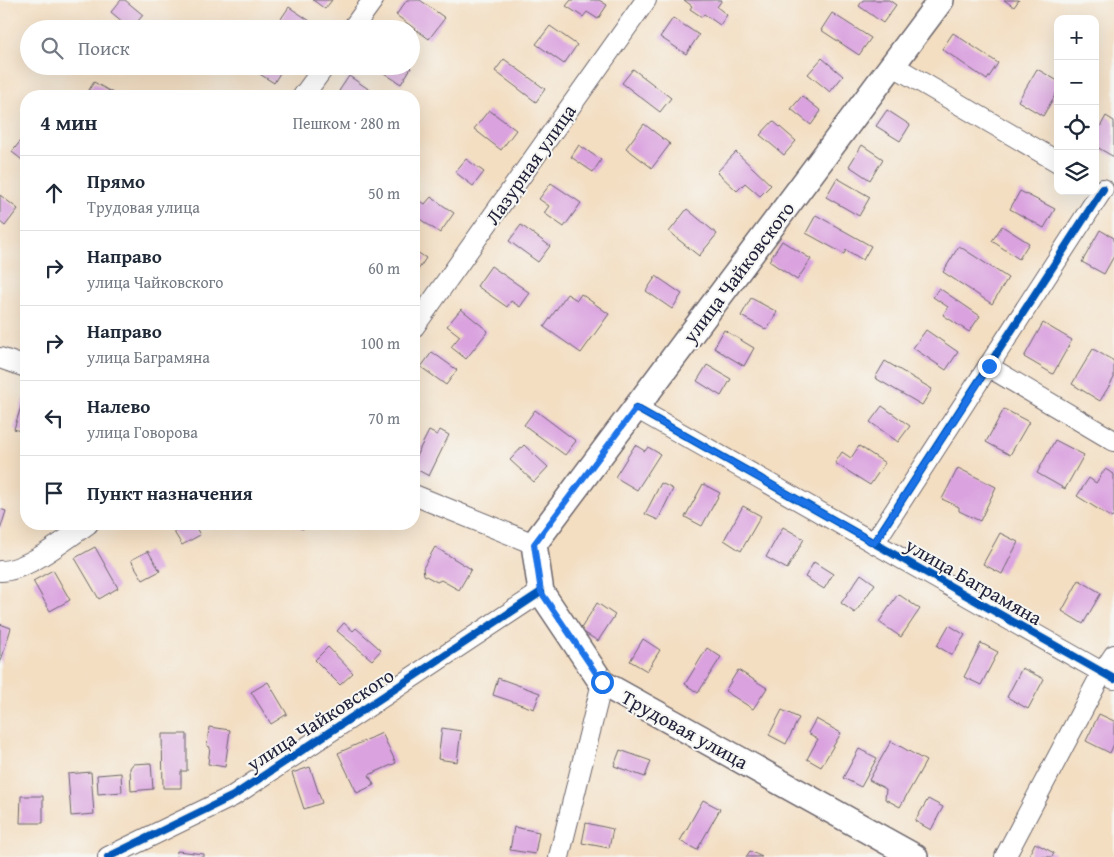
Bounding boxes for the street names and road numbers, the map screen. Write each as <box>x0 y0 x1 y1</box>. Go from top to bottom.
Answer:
street label: Лазурная улица <box>478 97 583 230</box>
street label: улица Чайковского <box>674 195 801 350</box>
street label: улица Баграмяна <box>899 530 1048 632</box>
street label: улица Чайковского <box>240 660 399 778</box>
street label: Трудовая улица <box>616 682 754 776</box>

